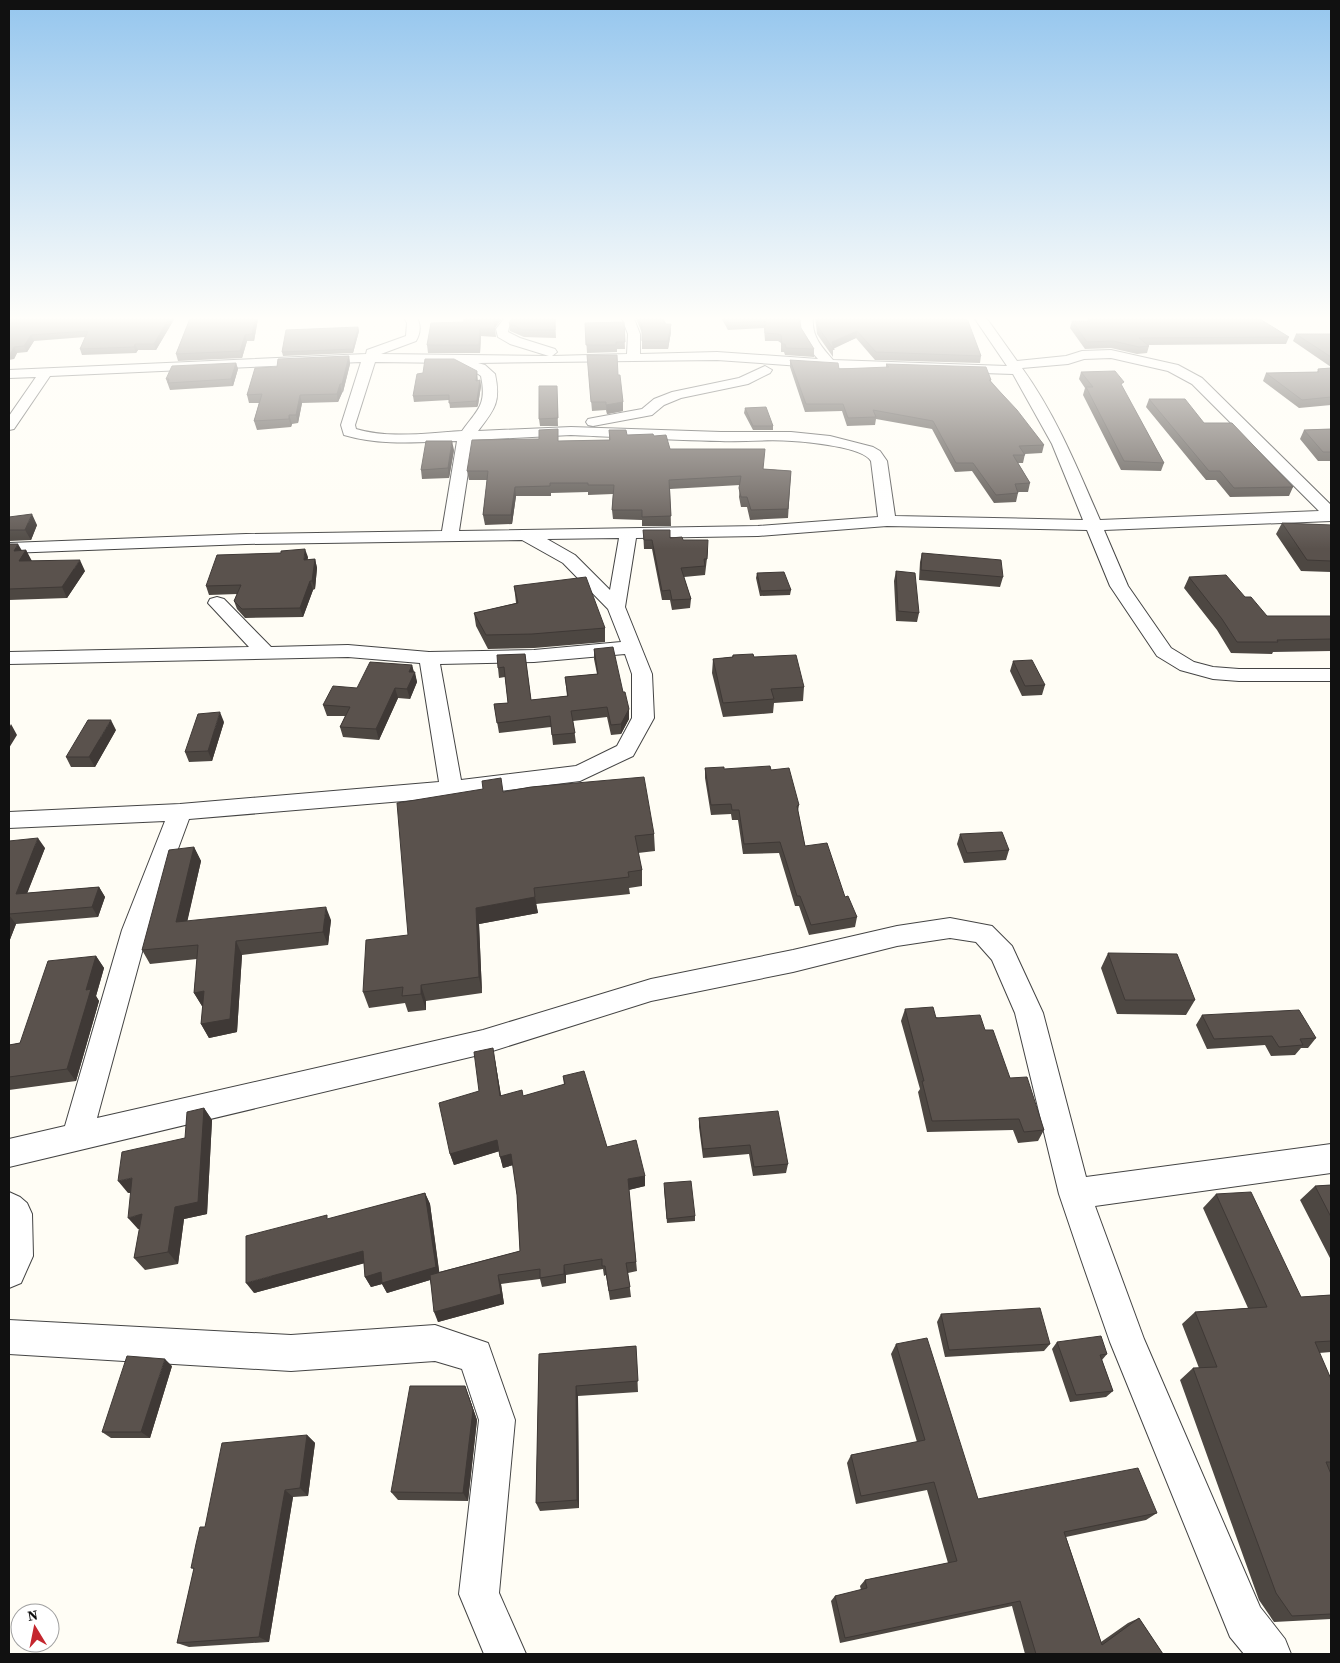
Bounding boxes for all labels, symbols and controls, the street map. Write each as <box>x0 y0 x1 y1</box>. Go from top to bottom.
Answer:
north arrow <box>10 1603 60 1653</box>
text: N <box>26 1604 40 1626</box>

